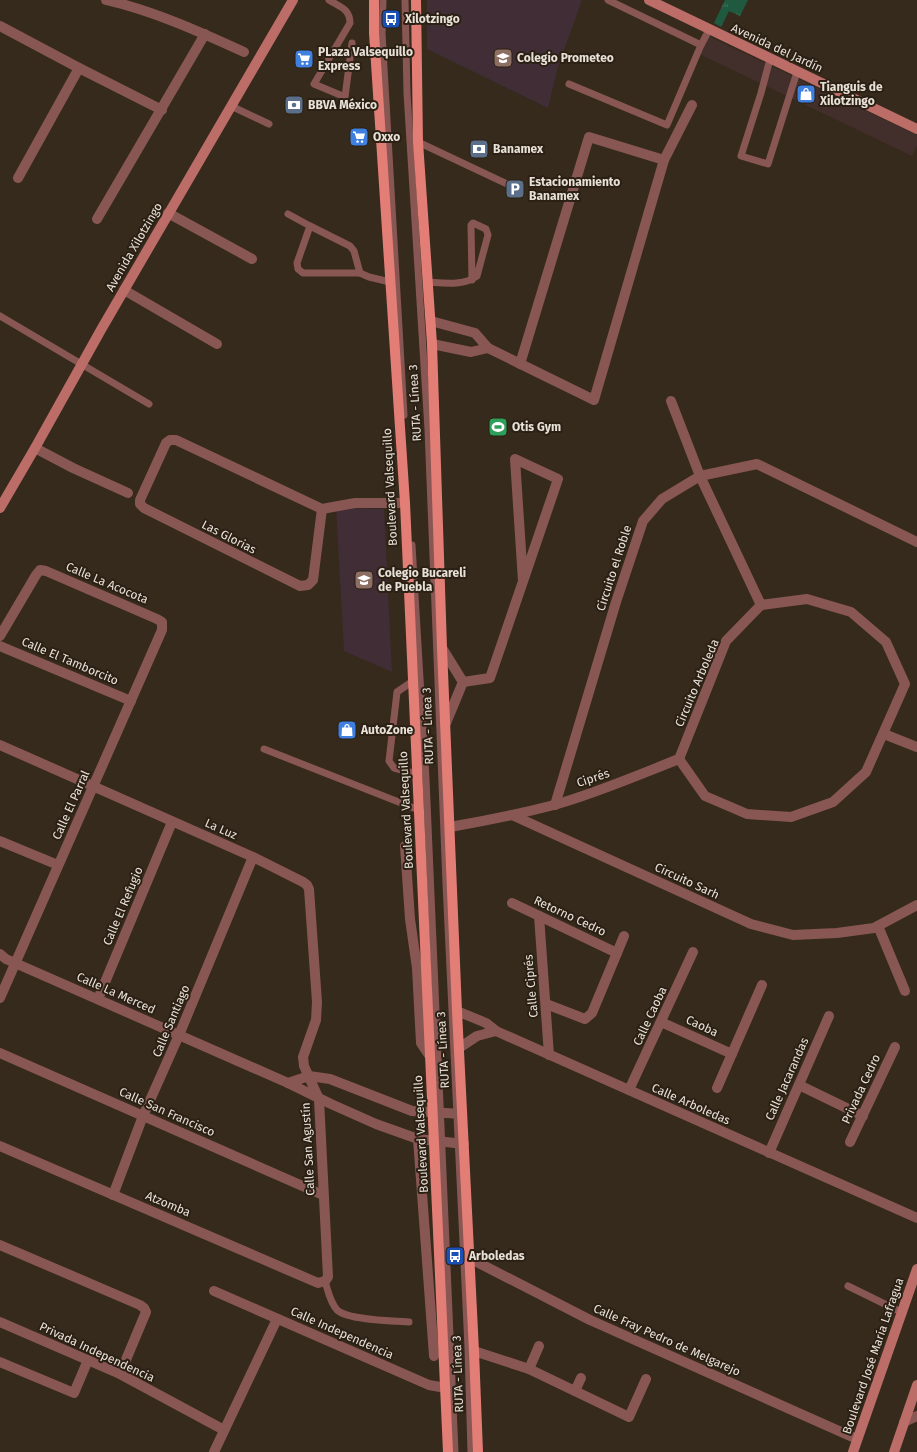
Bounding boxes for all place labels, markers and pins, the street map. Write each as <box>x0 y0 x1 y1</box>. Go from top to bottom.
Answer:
bus stop icon: Xilotzingo <box>380 8 402 30</box>
place label: Xilotzingo <box>404 12 460 26</box>
place label: PLaza Valsequillo Express <box>318 45 413 73</box>
school or university icon: Colegio Prometeo <box>492 47 514 69</box>
supermarket icon: PLaza Valsequillo Express <box>293 48 315 70</box>
place label: Colegio Prometeo <box>517 51 614 65</box>
place label: Tianguis de Xilotzingo <box>819 80 883 108</box>
shop icon: Tianguis de Xilotzingo <box>795 83 817 105</box>
bank icon: BBVA México <box>283 94 305 116</box>
place label: BBVA México <box>308 98 377 112</box>
supermarket icon: Oxxo <box>348 126 370 148</box>
place label: Oxxo <box>373 130 400 144</box>
bank icon: Banamex <box>468 138 490 160</box>
place label: Banamex <box>493 142 544 156</box>
place label: Estacionamiento Banamex <box>529 175 620 203</box>
parking icon: Estacionamiento Banamex <box>504 178 526 200</box>
sports icon: Otis Gym <box>487 416 509 438</box>
place label: Otis Gym <box>512 420 561 434</box>
place label: Colegio Bucareli de Puebla <box>378 566 466 594</box>
school or university icon: Colegio Bucareli de Puebla <box>353 569 375 591</box>
shop icon: AutoZone <box>336 719 358 741</box>
place label: AutoZone <box>360 723 414 737</box>
bus stop icon: Arboledas <box>444 1245 466 1267</box>
place label: Arboledas <box>468 1249 525 1263</box>

